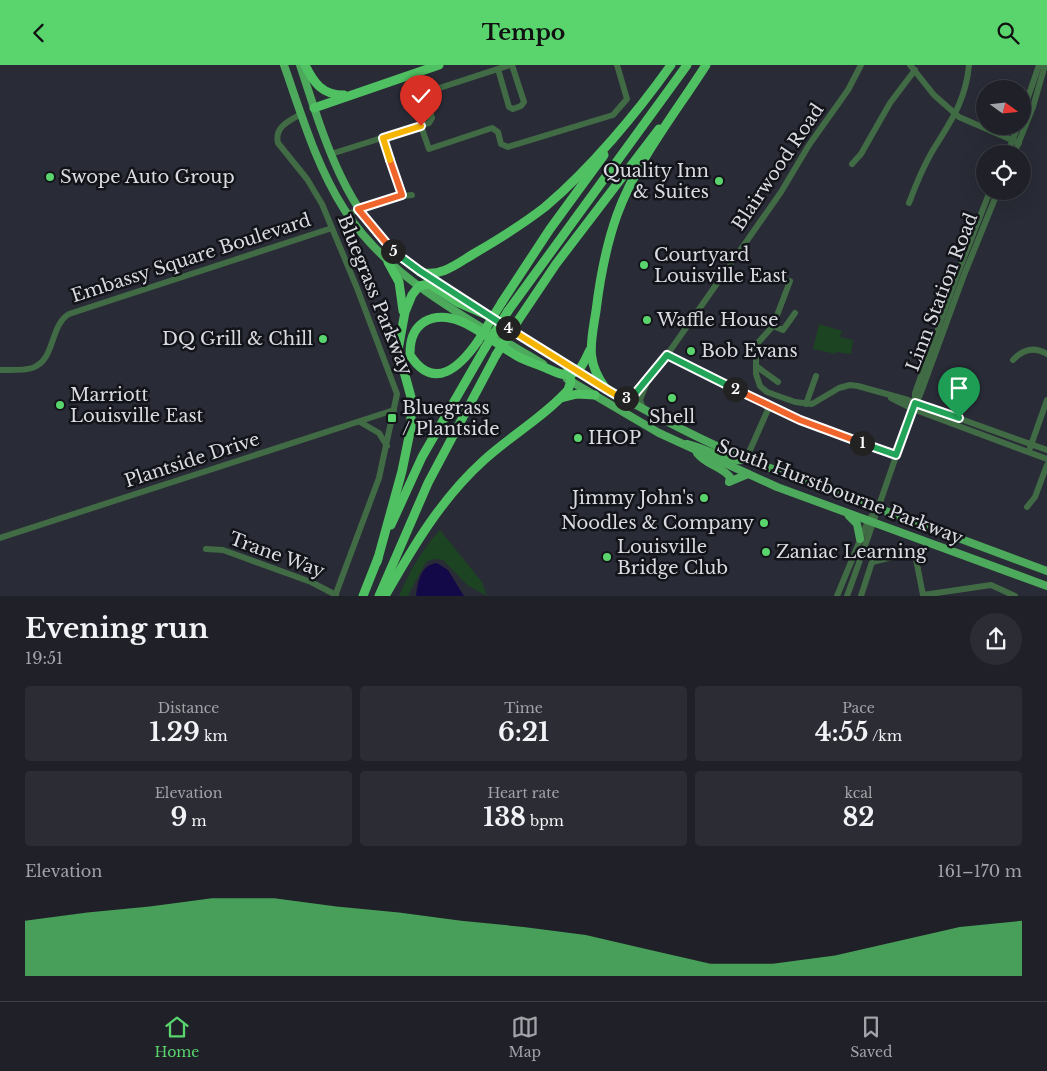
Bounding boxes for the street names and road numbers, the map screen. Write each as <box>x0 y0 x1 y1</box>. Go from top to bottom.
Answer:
street label: Blairwood Road <box>727 99 829 235</box>
street label: Embassy Square Boulevard <box>68 209 314 307</box>
street label: Linn Station Road <box>902 210 982 374</box>
street label: Bluegrass Parkway <box>333 212 417 379</box>
street label: Plantside Drive <box>122 428 262 492</box>
street label: South Hurstbourne Parkway <box>714 435 967 549</box>
street label: Trane Way <box>226 528 328 583</box>

